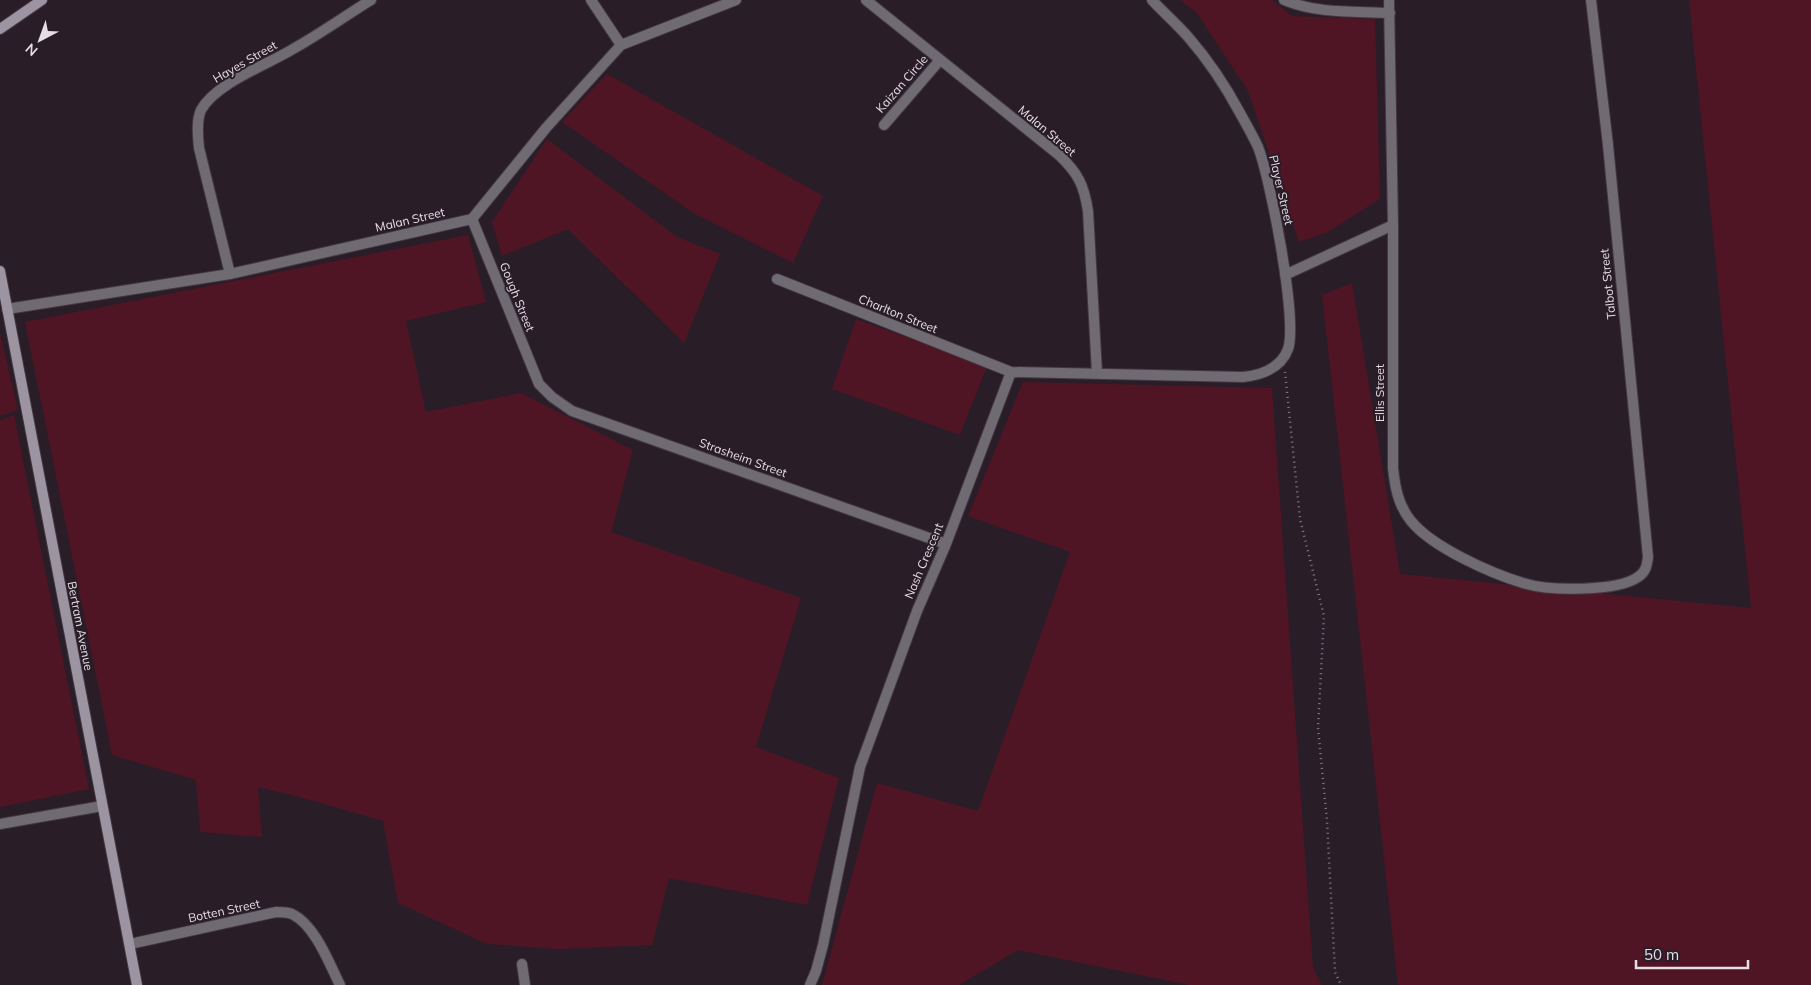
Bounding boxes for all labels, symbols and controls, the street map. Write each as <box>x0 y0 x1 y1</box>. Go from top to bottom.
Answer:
north arrow <box>15 15 65 65</box>
street label: Hayes Street <box>210 37 279 86</box>
text: N <box>22 40 41 60</box>
street label: Kaizan Circle <box>872 52 931 116</box>
street label: Malan Street <box>1015 102 1079 159</box>
street label: Player Street <box>1266 153 1297 226</box>
street label: Malan Street <box>374 204 446 235</box>
street label: Talbot Street <box>1596 248 1619 320</box>
street label: Gough Street <box>497 260 538 334</box>
street label: Charlton Street <box>856 291 940 336</box>
street label: Ellis Street <box>1372 364 1387 422</box>
street label: Strasheim Street <box>697 435 789 480</box>
street label: Nash Crescent <box>901 521 946 601</box>
street label: Bertram Avenue <box>64 580 96 672</box>
street label: Botten Street <box>187 896 261 925</box>
scale bar <box>1636 938 1748 970</box>
text: 50 m <box>1644 945 1679 964</box>

